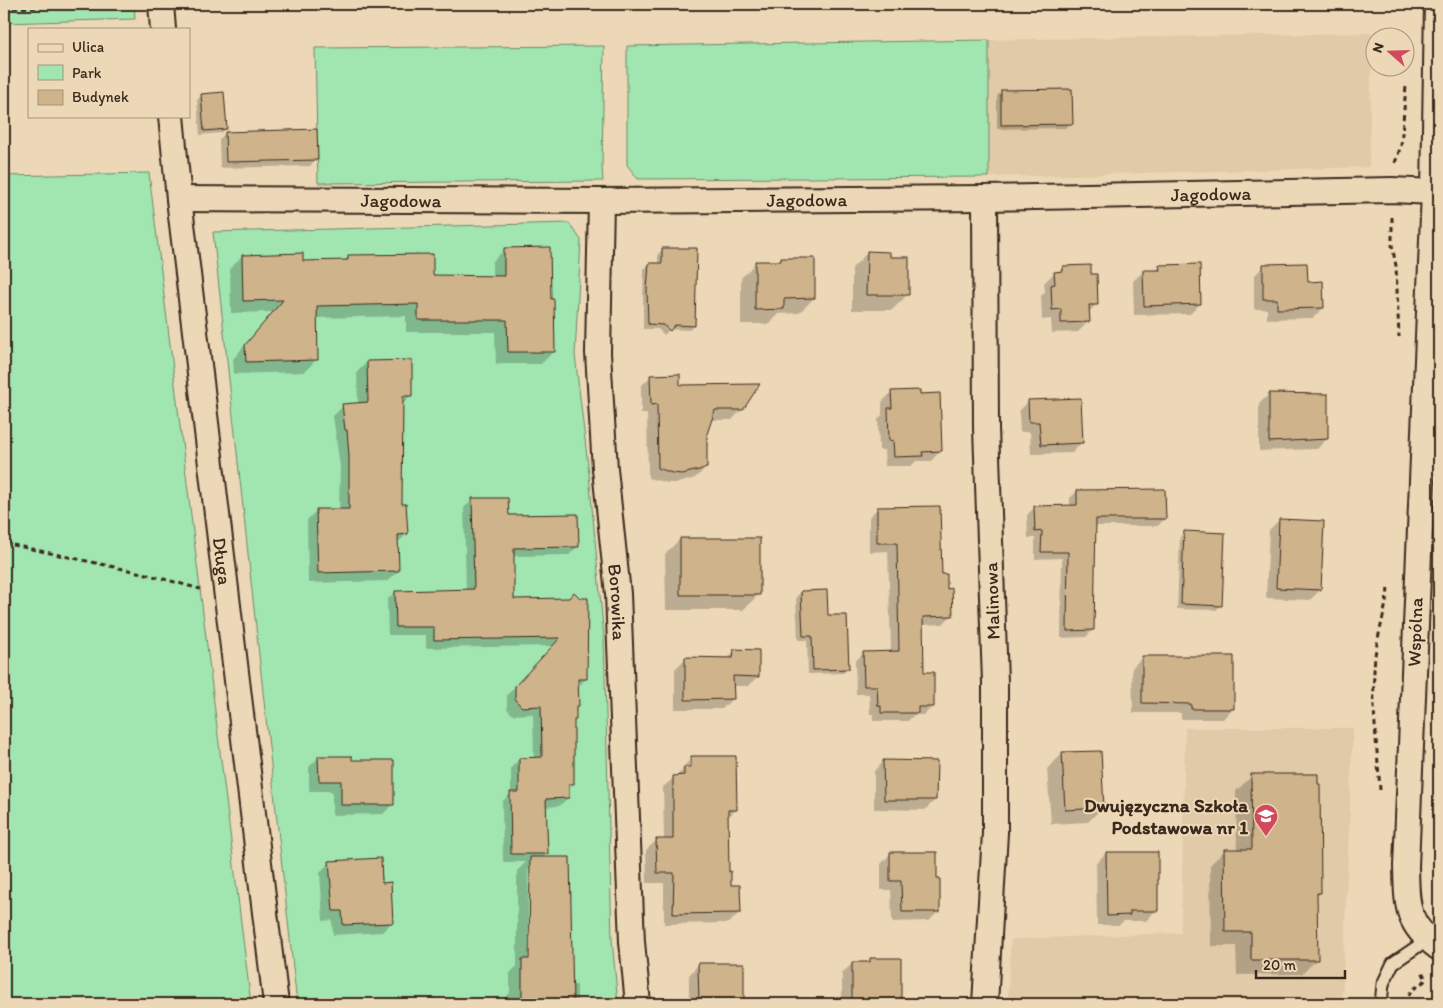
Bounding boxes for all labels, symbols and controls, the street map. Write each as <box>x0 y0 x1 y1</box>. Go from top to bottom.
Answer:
legend <box>28 28 190 118</box>
north arrow <box>1366 28 1416 78</box>
text: Ulica <box>72 38 105 56</box>
text: N <box>1369 40 1388 55</box>
text: Park <box>72 64 102 82</box>
text: Budynek <box>72 88 129 106</box>
street label: Jagodowa <box>1170 181 1252 206</box>
street label: Jagodowa <box>361 188 442 212</box>
street label: Jagodowa <box>766 188 848 211</box>
street label: Długa <box>208 536 237 586</box>
street label: Malinowa <box>979 562 1005 640</box>
street label: Borowika <box>603 563 631 641</box>
street label: Wspólna <box>1402 597 1428 667</box>
place label: Dwujęzyczna Szkoła Podstawowa nr 1 <box>1084 794 1248 839</box>
school or university icon: Dwujęzyczna Szkoła Podstawowa nr 1 <box>1253 803 1279 837</box>
scale bar <box>1256 948 1344 980</box>
text: 20 m <box>1263 956 1297 974</box>

